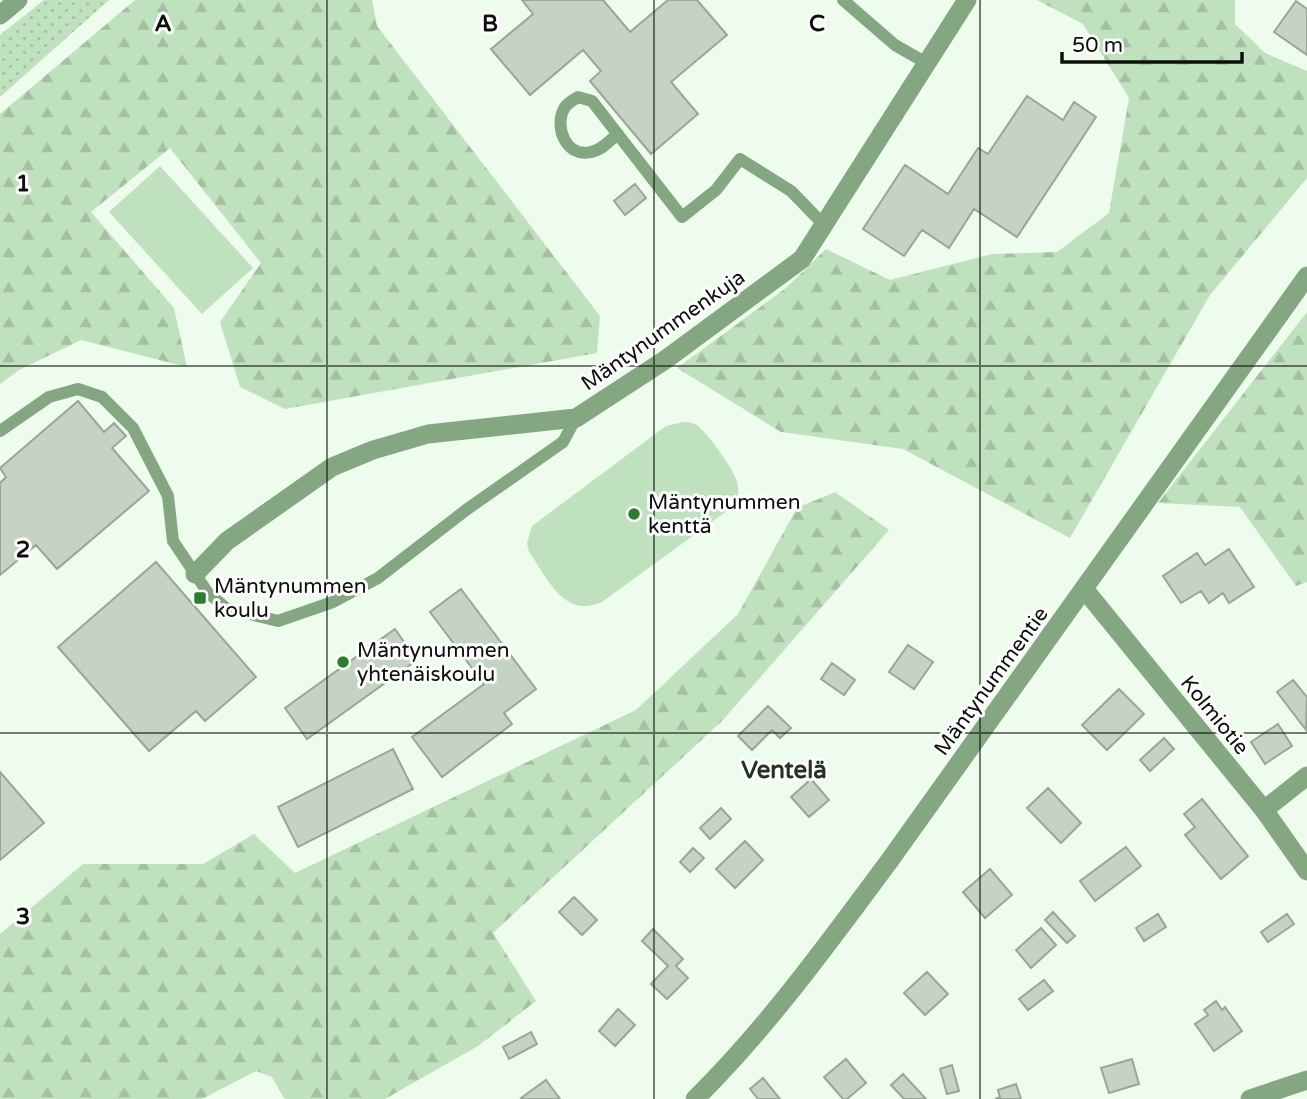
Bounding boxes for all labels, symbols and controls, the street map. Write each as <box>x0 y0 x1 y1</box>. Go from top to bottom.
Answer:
text: A <box>154 10 172 38</box>
text: B <box>482 10 498 38</box>
text: C <box>809 10 825 38</box>
scale bar <box>1062 21 1242 65</box>
text: 50 m <box>1072 33 1123 58</box>
text: 1 <box>16 170 30 198</box>
street label: Mäntynummenkuja <box>577 265 750 396</box>
place label: Mäntynummen kenttä <box>648 490 801 539</box>
marker: Mäntynummen kenttä <box>626 506 642 522</box>
text: 2 <box>16 536 30 564</box>
place label: Mäntynummen koulu <box>214 574 367 623</box>
marker: Mäntynummen koulu <box>192 590 208 606</box>
street label: Mäntynummentie <box>929 602 1054 760</box>
place label: Mäntynummen yhtenäiskoulu <box>357 638 510 687</box>
marker: Mäntynummen yhtenäiskoulu <box>335 654 351 670</box>
street label: Kolmiotie <box>1175 671 1254 760</box>
district label: Ventelä <box>741 756 827 785</box>
text: 3 <box>16 903 30 931</box>

